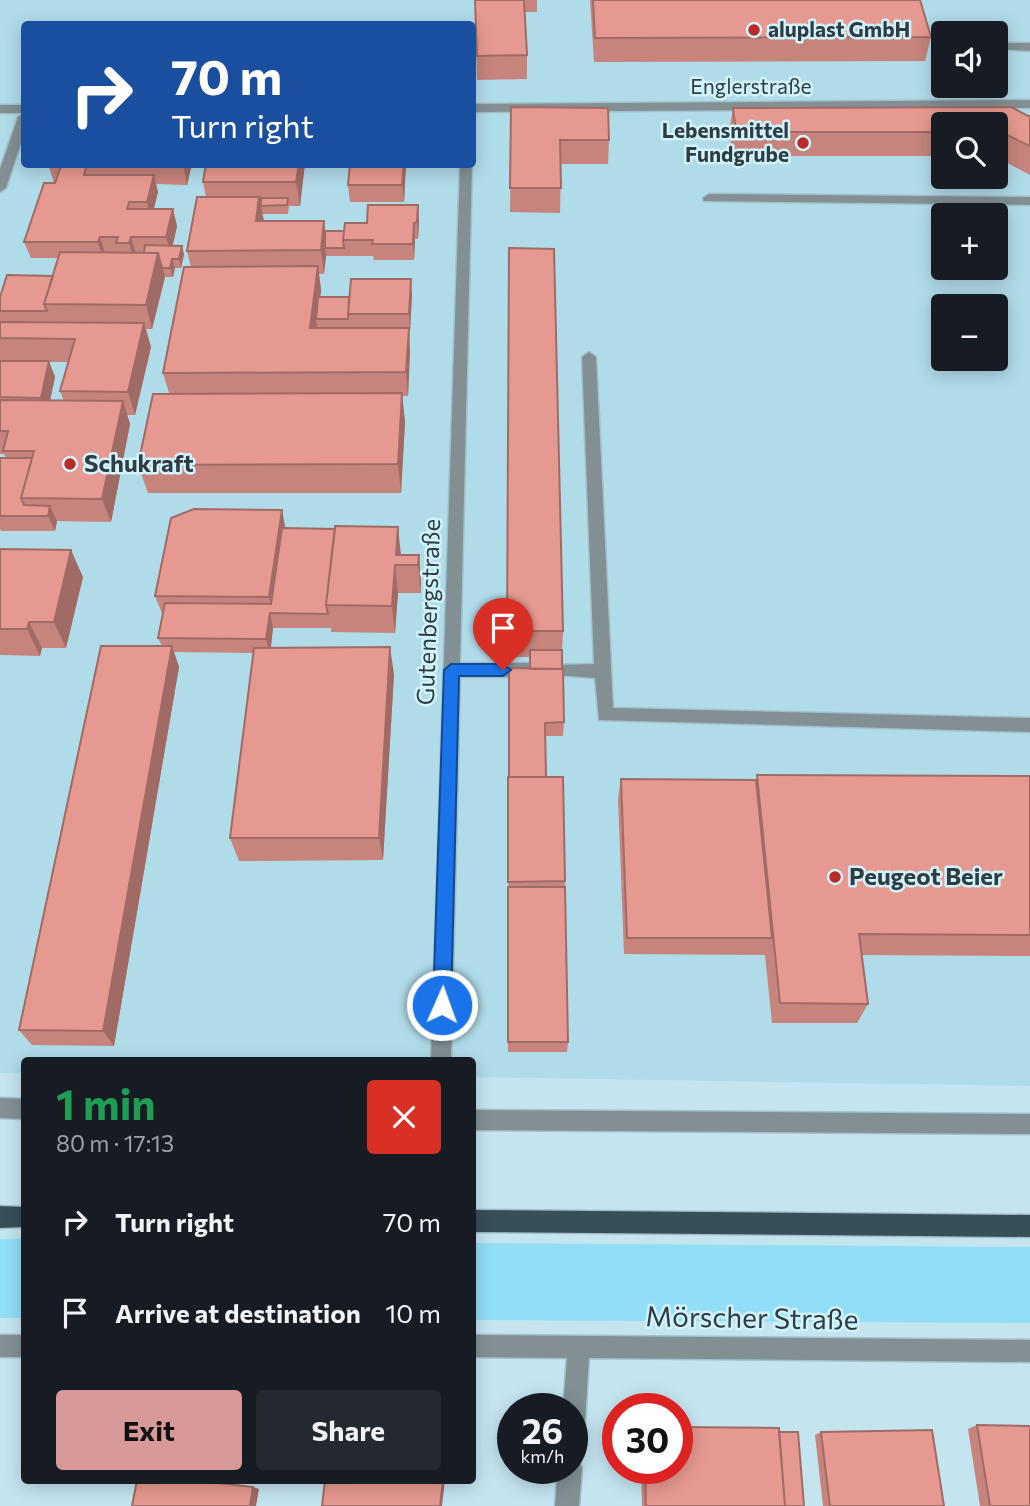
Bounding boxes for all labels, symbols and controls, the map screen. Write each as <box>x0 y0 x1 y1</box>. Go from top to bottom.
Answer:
place label: aluplast GmbH <box>768 16 910 41</box>
map controls <box>931 21 1008 371</box>
button: sound <box>931 21 1008 98</box>
marker: aluplast GmbH <box>746 22 762 38</box>
text: 70 m <box>171 45 282 105</box>
icon: right <box>56 49 147 140</box>
street label: Englerstraße <box>690 73 812 98</box>
text: Turn right <box>171 105 314 145</box>
button: search <box>931 112 1008 189</box>
place label: Lebensmittel Fundgrube <box>662 117 789 166</box>
marker: Lebensmittel Fundgrube <box>795 135 811 151</box>
button: + <box>931 203 1008 280</box>
button: − <box>931 294 1008 371</box>
place label: Schukraft <box>84 448 194 477</box>
marker: Schukraft <box>62 456 78 472</box>
street label: Gutenbergstraße <box>410 518 445 706</box>
pin <box>473 598 533 670</box>
icon: arrive <box>484 609 522 647</box>
place label: Peugeot Beier <box>849 861 1003 890</box>
marker: Peugeot Beier <box>827 869 843 885</box>
position arrow <box>405 968 479 1042</box>
text: 1 min <box>56 1077 156 1129</box>
button: close <box>367 1080 441 1154</box>
text: 80 m · 17:13 <box>56 1129 174 1157</box>
icon: right <box>56 1203 94 1241</box>
text: Turn right <box>115 1206 234 1237</box>
text: 70 m <box>383 1206 441 1237</box>
icon: arrive <box>56 1294 94 1332</box>
text: Arrive at destination <box>115 1297 361 1328</box>
text: 10 m <box>385 1297 441 1328</box>
street label: Mörscher Straße <box>645 1298 859 1336</box>
button: Exit <box>56 1390 242 1470</box>
button: Share <box>256 1390 441 1470</box>
speed limit sign: 30 <box>602 1393 693 1484</box>
text: 26 <box>522 1408 563 1451</box>
text: km/h <box>521 1445 564 1467</box>

